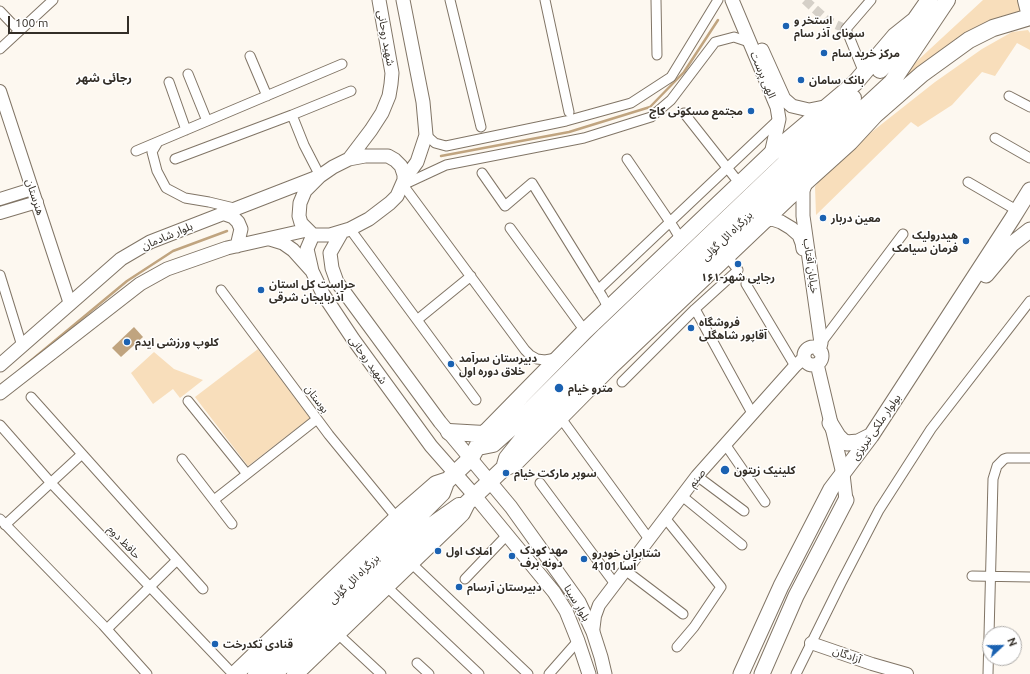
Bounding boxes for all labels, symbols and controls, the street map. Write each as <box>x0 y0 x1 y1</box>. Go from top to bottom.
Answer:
scale bar <box>10 8 131 34</box>
street label: شهید روحانی <box>375 9 397 67</box>
place label: استخر و سونای آذر سام <box>794 13 865 39</box>
text: 100 m <box>15 16 48 29</box>
marker: استخر و سونای آذر سام <box>781 21 791 31</box>
place label: مرکز خرید سام <box>832 46 900 60</box>
marker: مرکز خرید سام <box>819 48 829 58</box>
street label: الهی پرست <box>747 50 779 100</box>
district label: رجائی شهر <box>76 71 132 85</box>
place label: بانک سامان <box>809 73 865 87</box>
marker: بانک سامان <box>796 75 806 85</box>
place label: مجتمع مسکونى کاج <box>649 104 743 118</box>
marker: مجتمع مسکونى کاج <box>746 106 756 116</box>
street label: هنرستان <box>23 177 47 217</box>
street label: بزرگراه ائل گؤلی <box>699 208 755 264</box>
place label: معین دربار <box>831 211 881 225</box>
marker: معین دربار <box>818 213 828 223</box>
street label: بلوار شادمان <box>139 219 195 253</box>
place label: هیدرولیک فرمان سیامک <box>892 228 958 254</box>
marker: هیدرولیک فرمان سیامک <box>961 236 971 246</box>
street label: خیابان آفتاب <box>801 237 821 295</box>
marker: ۱۶۱-رجایی شهر <box>733 259 743 269</box>
place label: ۱۶۱-رجایی شهر <box>701 270 775 284</box>
place label: حراست کل استان آذربایجان شرقی <box>269 277 355 303</box>
marker: حراست کل استان آذربایجان شرقی <box>256 285 266 295</box>
place label: فروشگاه آقاپور شاهگلی <box>699 315 767 341</box>
marker: فروشگاه آقاپور شاهگلی <box>686 323 696 333</box>
street label: شهید روحانی <box>346 333 390 387</box>
place label: کلوپ ورزشی ایدم <box>135 335 219 349</box>
marker: کلوپ ورزشی ایدم <box>122 337 132 347</box>
place label: دبیرستان سرآمد خلاق دوره اول <box>459 351 537 377</box>
marker: دبیرستان سرآمد خلاق دوره اول <box>446 359 456 369</box>
place label: مترو خیام <box>568 381 613 395</box>
street label: بوستان <box>302 382 332 416</box>
marker: مترو خیام <box>553 382 565 394</box>
street label: بولوار ملکی تبریزی <box>848 391 904 463</box>
place label: کلینیک زیتون <box>734 463 796 477</box>
marker: کلینیک زیتون <box>719 464 731 476</box>
place label: سوپر مارکت خیام <box>514 466 597 480</box>
street label: صنم <box>686 466 708 490</box>
marker: سوپر مارکت خیام <box>501 468 511 478</box>
street label: حافظ دوم <box>105 522 143 562</box>
place label: مهد کودک دونه برف <box>520 543 568 569</box>
place label: املاک اول <box>446 544 492 558</box>
marker: املاک اول <box>433 546 443 556</box>
place label: شتابران خودرو 4101 آسا <box>592 546 661 572</box>
street label: بزرگراه ائل گؤلی <box>326 551 382 607</box>
marker: مهد کودک دونه برف <box>507 551 517 561</box>
marker: شتابران خودرو 4101 آسا <box>579 554 589 564</box>
place label: دبیرستان آرسام <box>467 580 542 594</box>
marker: دبیرستان آرسام <box>454 582 464 592</box>
street label: بلوار سینا <box>561 582 593 624</box>
north arrow <box>982 626 1022 666</box>
text: N <box>1005 636 1019 648</box>
place label: قنادی تکدرخت <box>223 637 293 651</box>
marker: قنادی تکدرخت <box>210 639 220 649</box>
street label: آزادگان <box>831 644 863 666</box>

